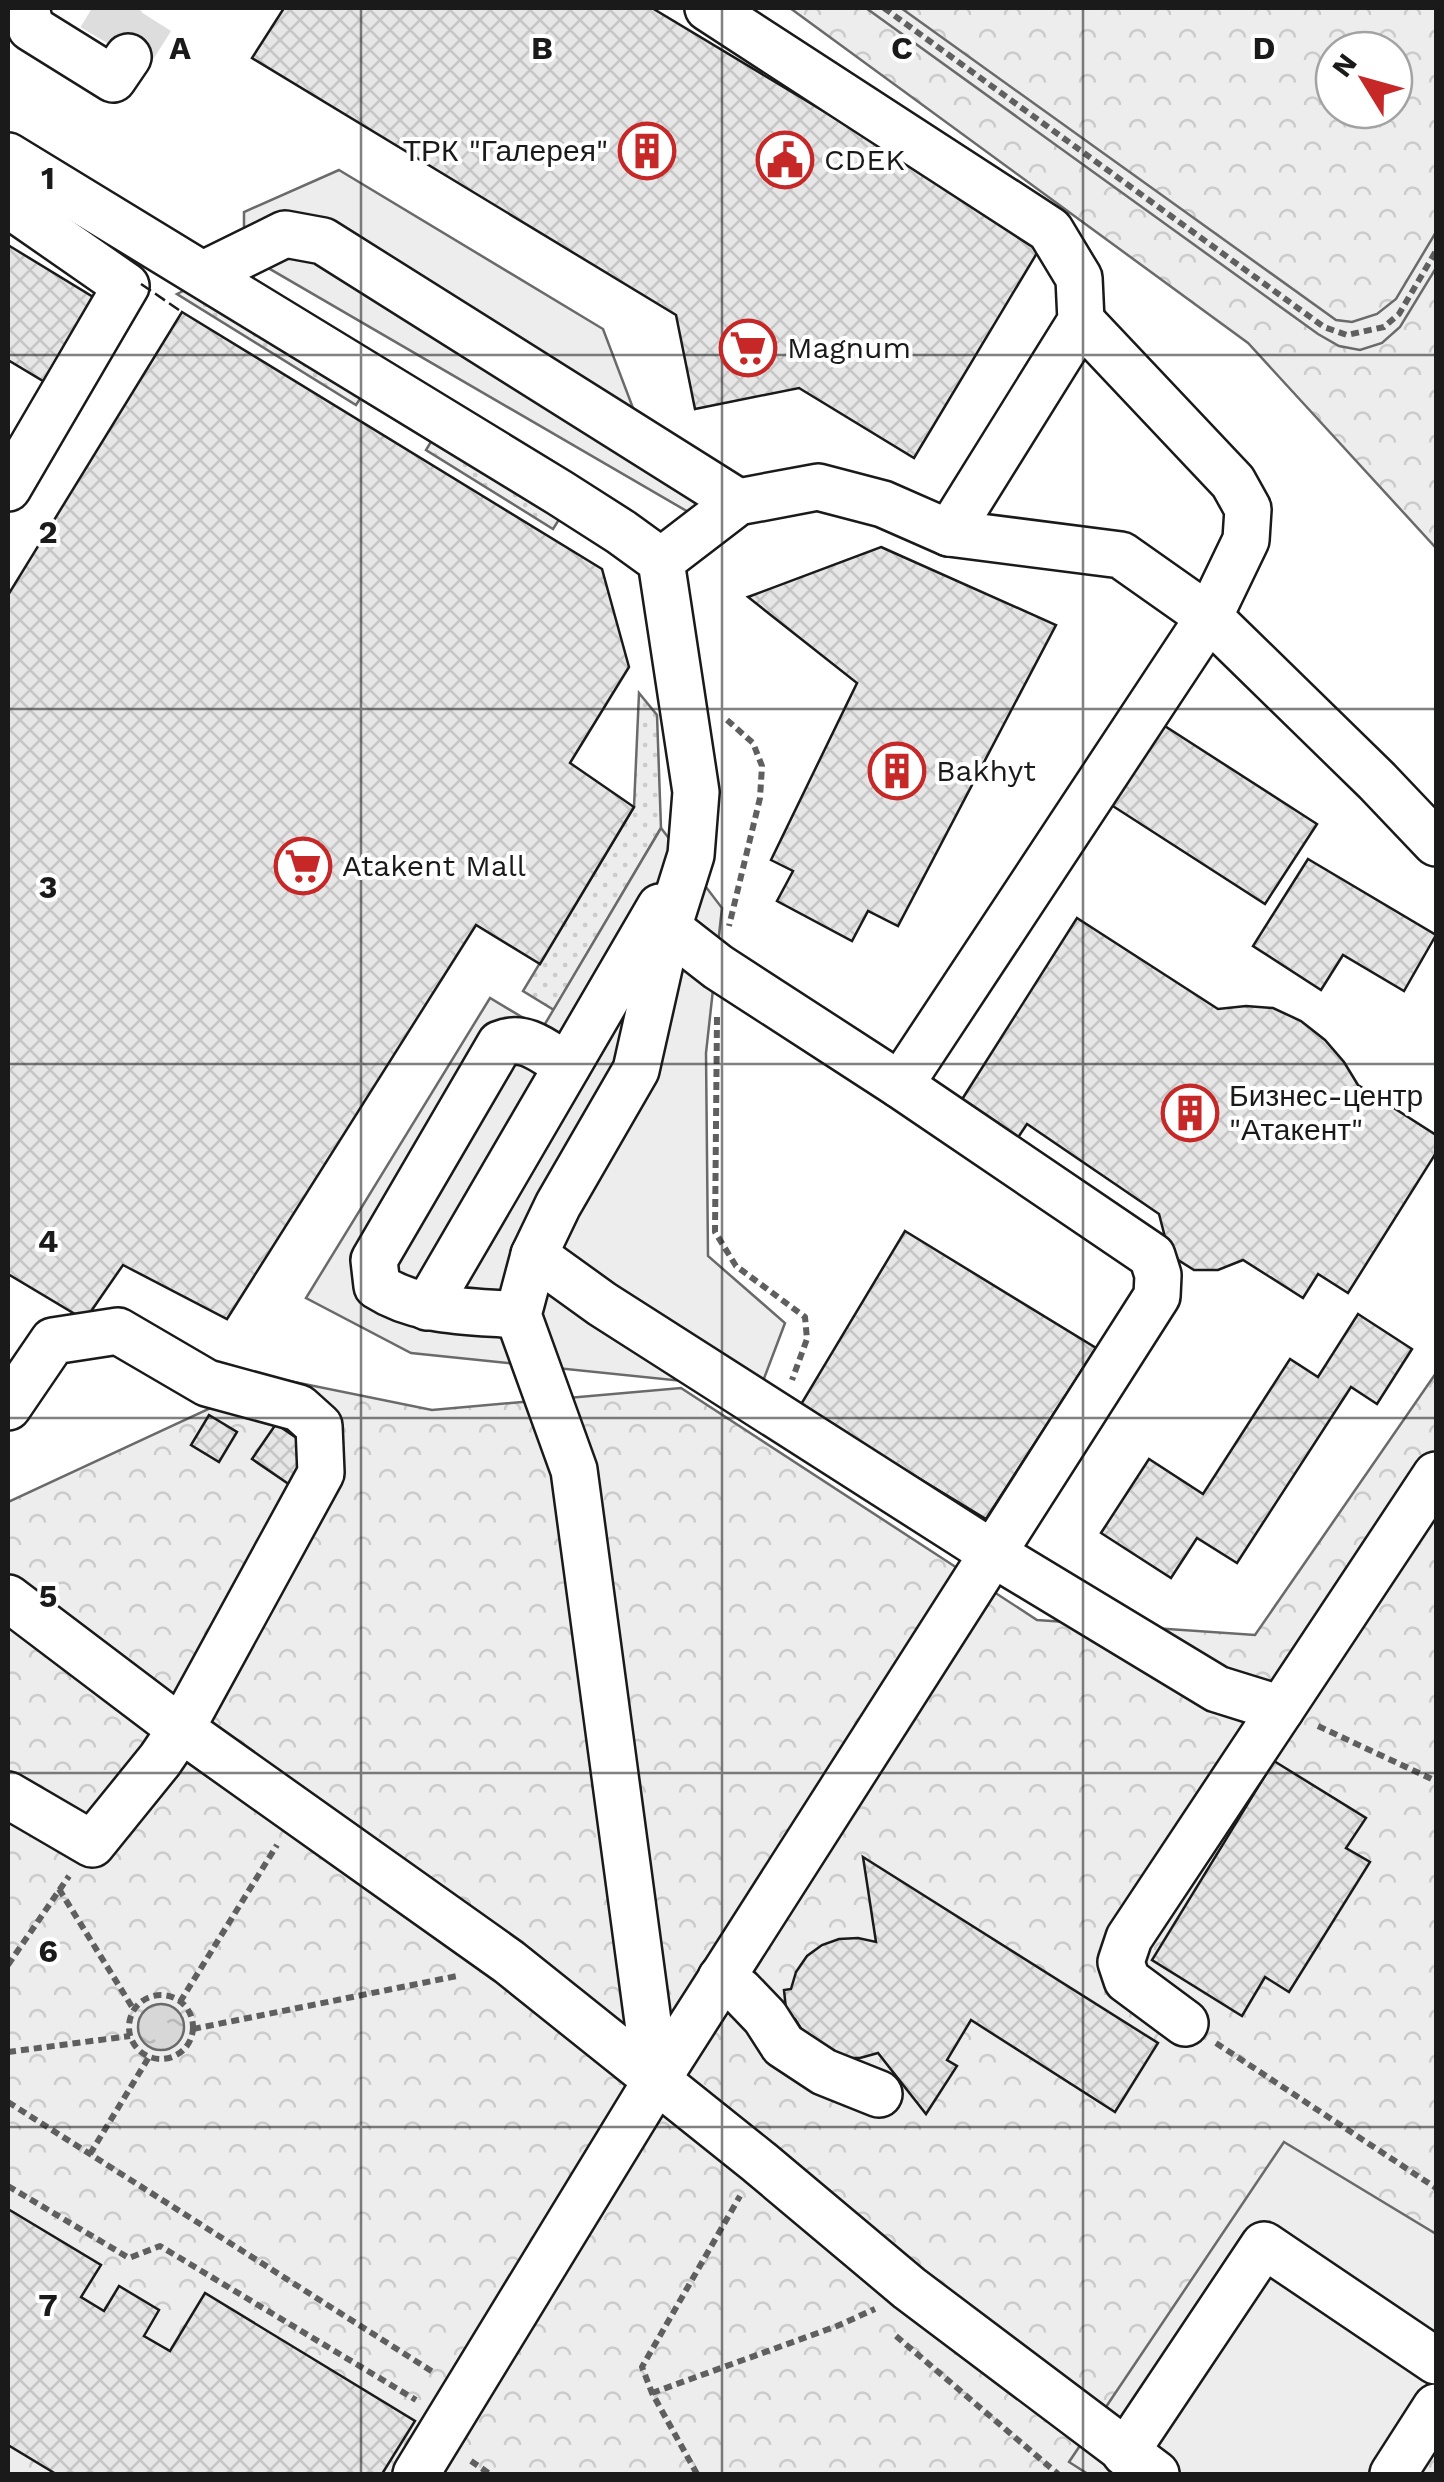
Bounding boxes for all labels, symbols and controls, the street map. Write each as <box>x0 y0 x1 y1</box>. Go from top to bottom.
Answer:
text: A <box>169 29 191 67</box>
text: B <box>531 29 553 67</box>
text: C <box>891 29 913 67</box>
text: D <box>1253 29 1275 67</box>
north arrow <box>1314 30 1414 130</box>
text: N <box>1325 47 1364 83</box>
building icon: ТРК "Галерея" <box>617 121 677 181</box>
public building icon: CDEK <box>755 130 815 190</box>
place label: ТРК "Галерея" <box>403 133 608 168</box>
place label: CDEK <box>824 142 905 177</box>
text: 1 <box>41 159 55 197</box>
supermarket icon: Magnum <box>718 318 778 378</box>
place label: Magnum <box>787 330 911 365</box>
text: 2 <box>38 513 58 551</box>
building icon: Bakhyt <box>867 741 927 801</box>
place label: Bakhyt <box>936 753 1036 788</box>
supermarket icon: Atakent Mall <box>273 836 333 896</box>
place label: Atakent Mall <box>342 848 526 883</box>
text: 3 <box>39 868 57 906</box>
place label: Бизнес-центр "Атакент" <box>1229 1078 1423 1147</box>
building icon: Бизнес-центр "Атакент" <box>1160 1083 1220 1143</box>
text: 4 <box>38 1222 58 1260</box>
text: 5 <box>39 1577 57 1615</box>
text: 6 <box>38 1932 58 1970</box>
text: 7 <box>38 2286 58 2324</box>

